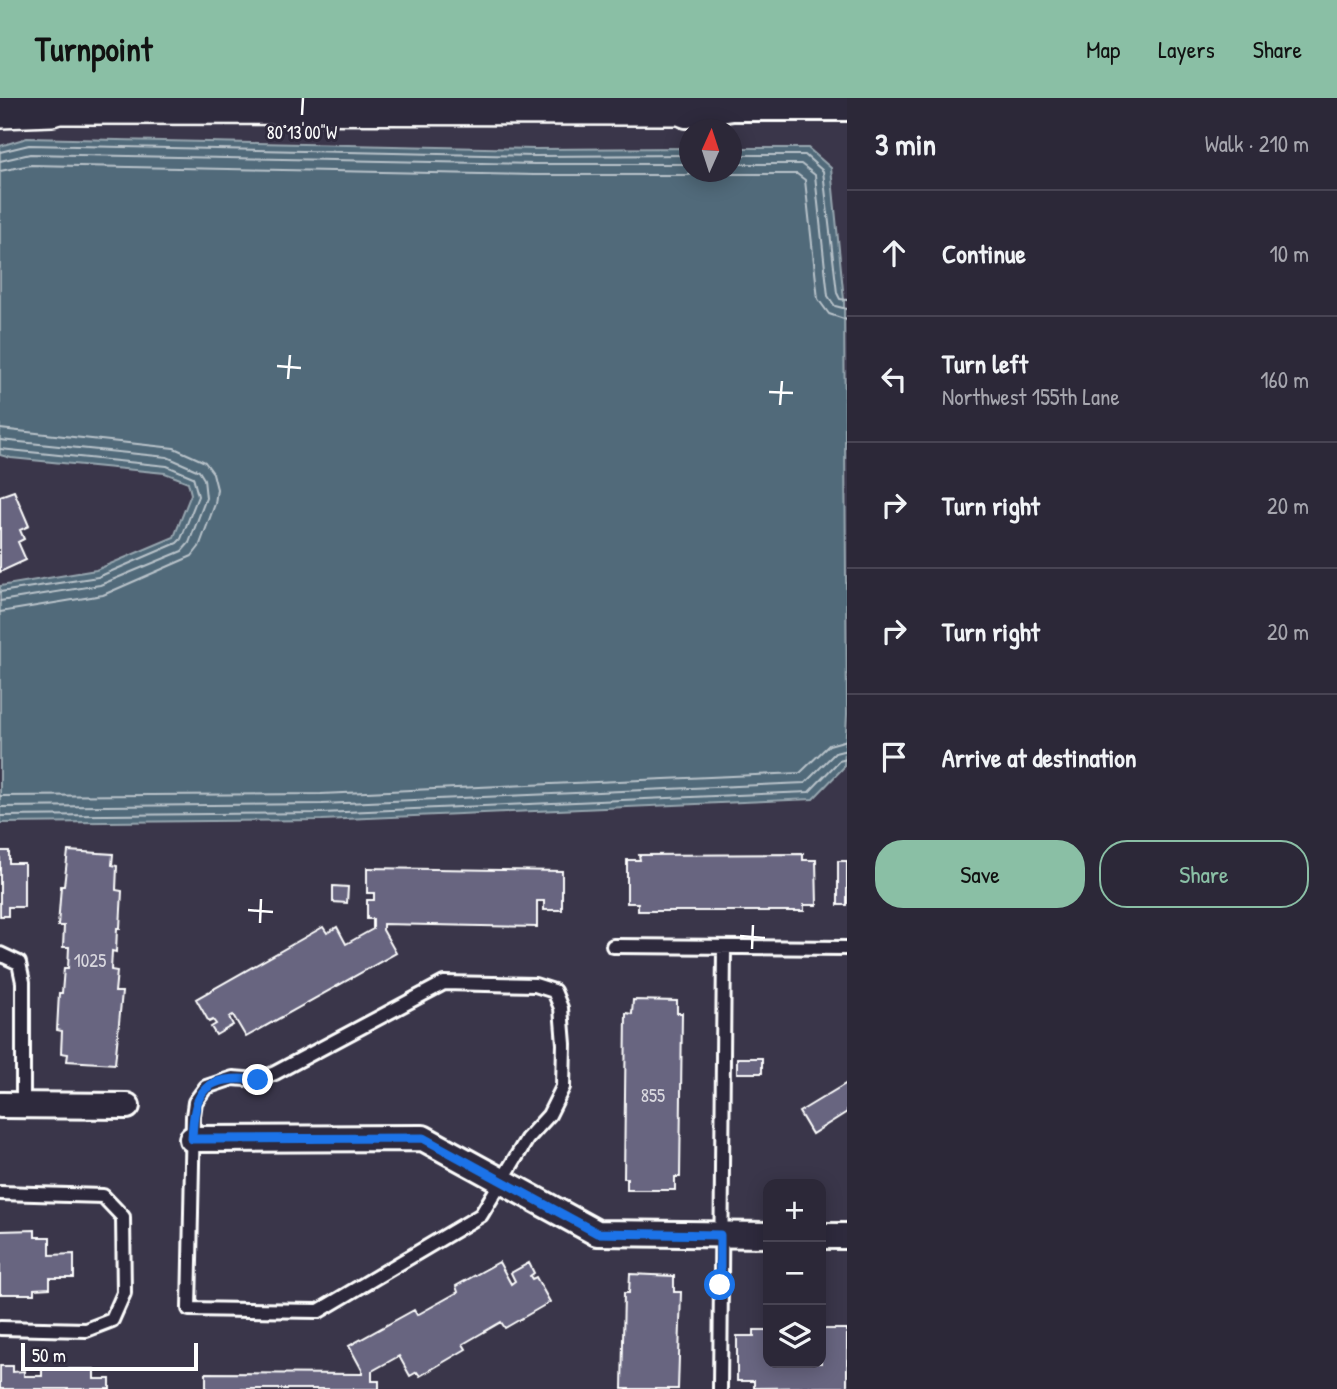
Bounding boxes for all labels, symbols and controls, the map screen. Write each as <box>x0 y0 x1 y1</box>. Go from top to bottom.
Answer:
text: Turnpoint <box>35 27 152 71</box>
text: Map <box>1086 33 1120 65</box>
text: Layers <box>1158 33 1215 65</box>
text: Share <box>1253 33 1302 65</box>
north arrow <box>679 119 742 182</box>
text: 80°13'00"W <box>267 120 337 145</box>
text: 3 min <box>875 124 936 164</box>
text: Walk · 210 m <box>1205 128 1309 159</box>
icon: ahead <box>875 234 913 272</box>
text: Continue <box>942 236 1026 271</box>
text: 10 m <box>1269 238 1309 269</box>
text: Turn left <box>942 346 1028 381</box>
icon: left <box>875 360 913 398</box>
text: 160 m <box>1260 364 1309 395</box>
text: Northwest 155th Lane <box>942 381 1120 412</box>
icon: right <box>875 486 913 524</box>
text: Turn right <box>942 488 1040 523</box>
text: 20 m <box>1267 490 1309 521</box>
icon: right <box>875 612 913 650</box>
text: Turn right <box>942 614 1040 649</box>
text: 20 m <box>1267 616 1309 647</box>
icon: arrive <box>875 738 913 776</box>
text: Arrive at destination <box>942 740 1137 775</box>
button: Save <box>875 840 1085 908</box>
button: Share <box>1099 840 1309 908</box>
house number: 1025 <box>74 947 106 973</box>
route end <box>242 1064 273 1095</box>
house number: 855 <box>641 1082 665 1108</box>
map controls <box>763 1179 826 1368</box>
button: + <box>763 1179 826 1242</box>
button: − <box>763 1242 826 1305</box>
route start <box>704 1269 735 1300</box>
button: layers <box>763 1305 826 1368</box>
scale bar <box>21 1340 198 1372</box>
text: 50 m <box>32 1342 66 1368</box>

